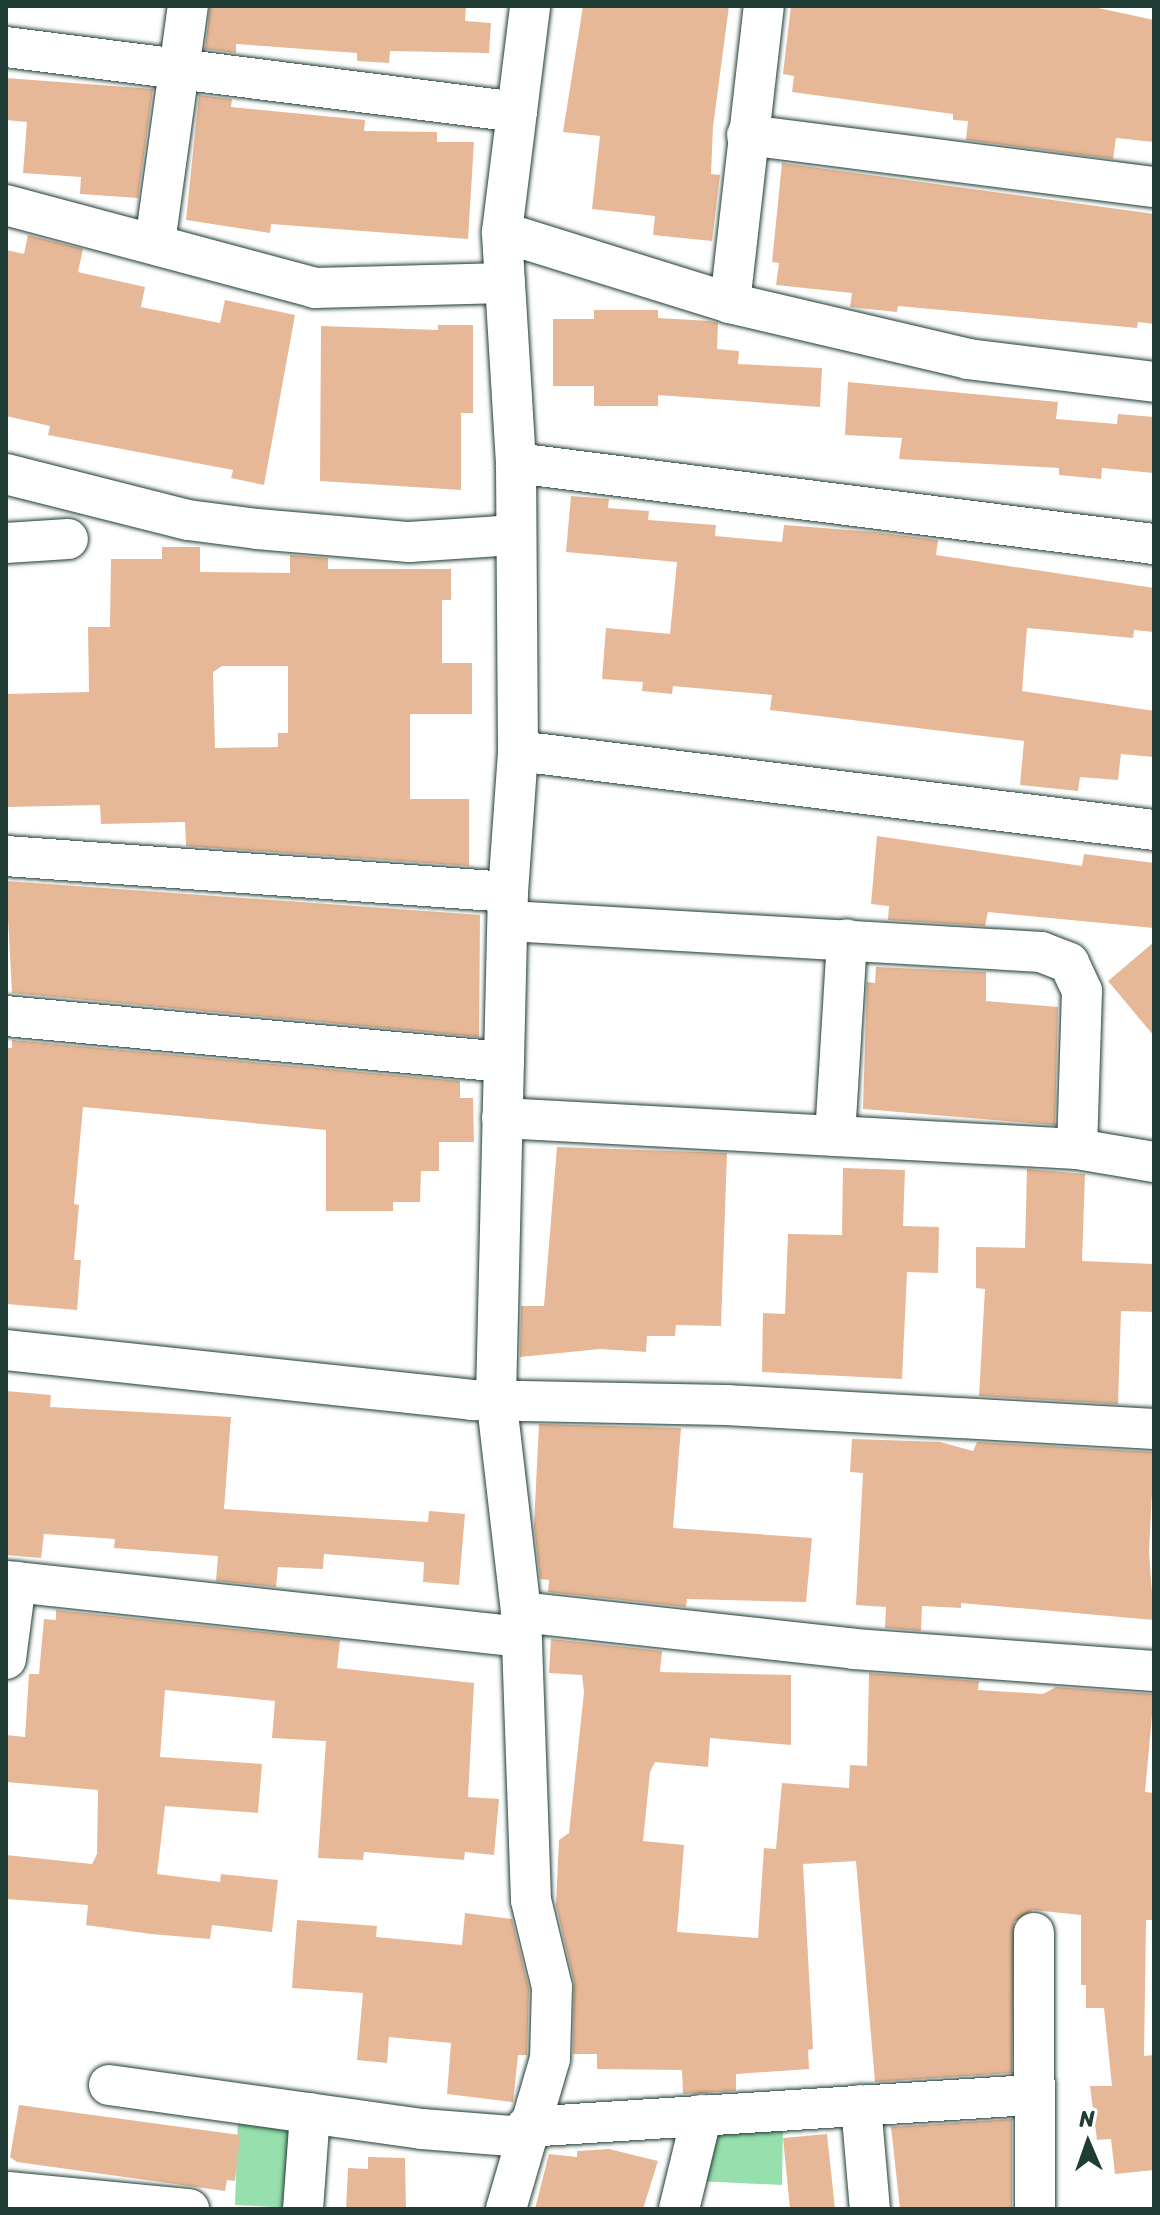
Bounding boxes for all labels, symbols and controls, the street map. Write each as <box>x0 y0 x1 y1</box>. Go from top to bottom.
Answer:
text: N <box>1079 2099 1095 2138</box>
north arrow <box>1048 2103 1128 2183</box>

